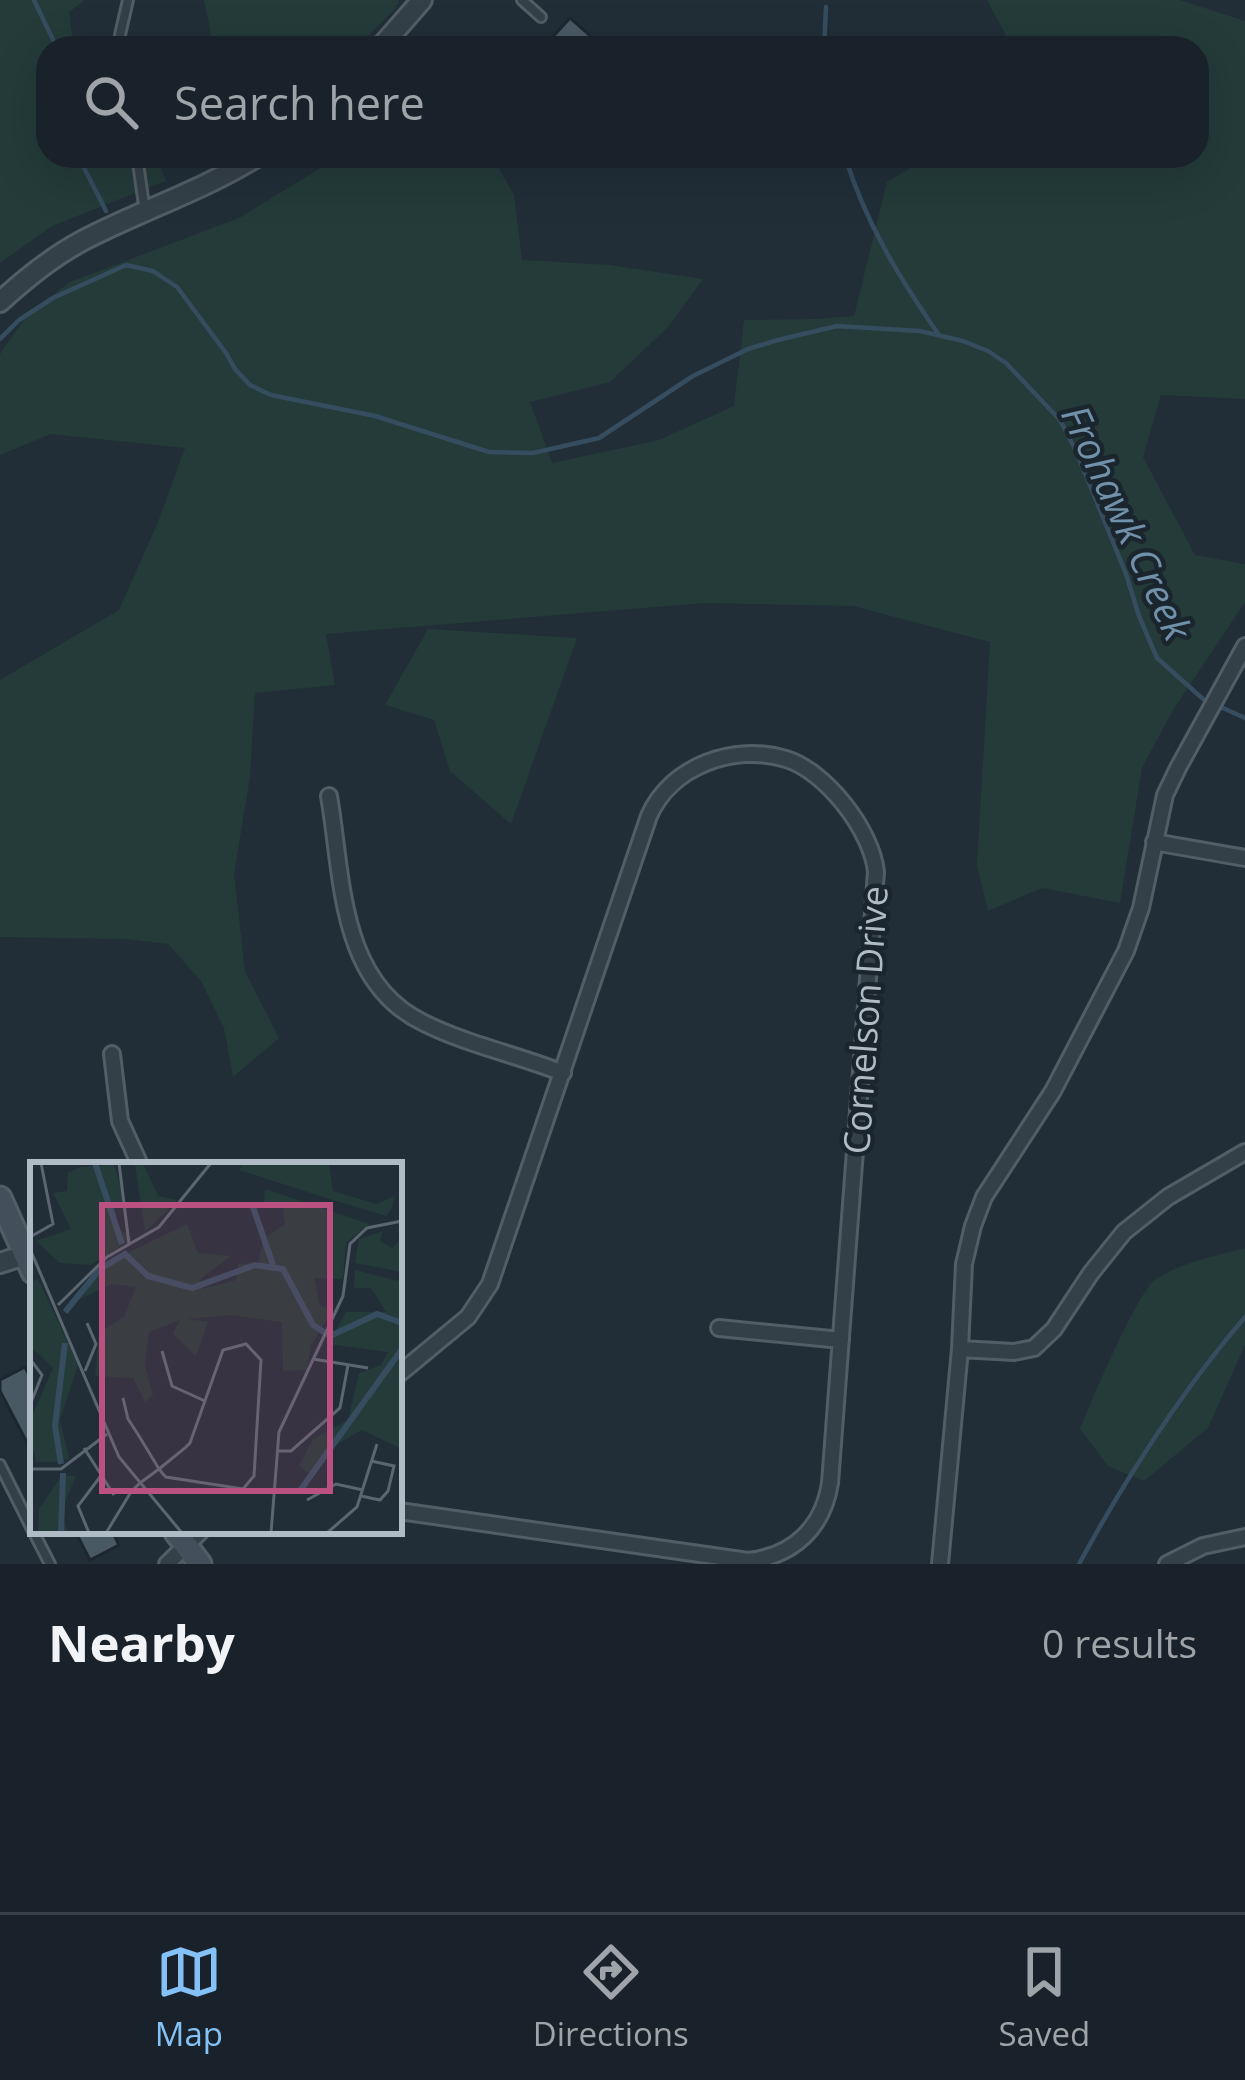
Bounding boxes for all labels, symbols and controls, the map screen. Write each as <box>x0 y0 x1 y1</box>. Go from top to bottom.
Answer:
search box <box>36 36 1209 168</box>
icon: search <box>78 69 144 135</box>
text: Search here <box>174 72 425 133</box>
water label: Frohawk Creek <box>1050 396 1206 650</box>
street label: Cornelson Drive <box>831 884 899 1156</box>
inset map <box>30 1162 402 1534</box>
text: Nearby <box>48 1607 235 1677</box>
text: 0 results <box>1042 1616 1197 1669</box>
tab: Map <box>155 1939 223 2056</box>
tab: Directions <box>533 1939 689 2056</box>
tab: Saved <box>998 1939 1090 2056</box>

